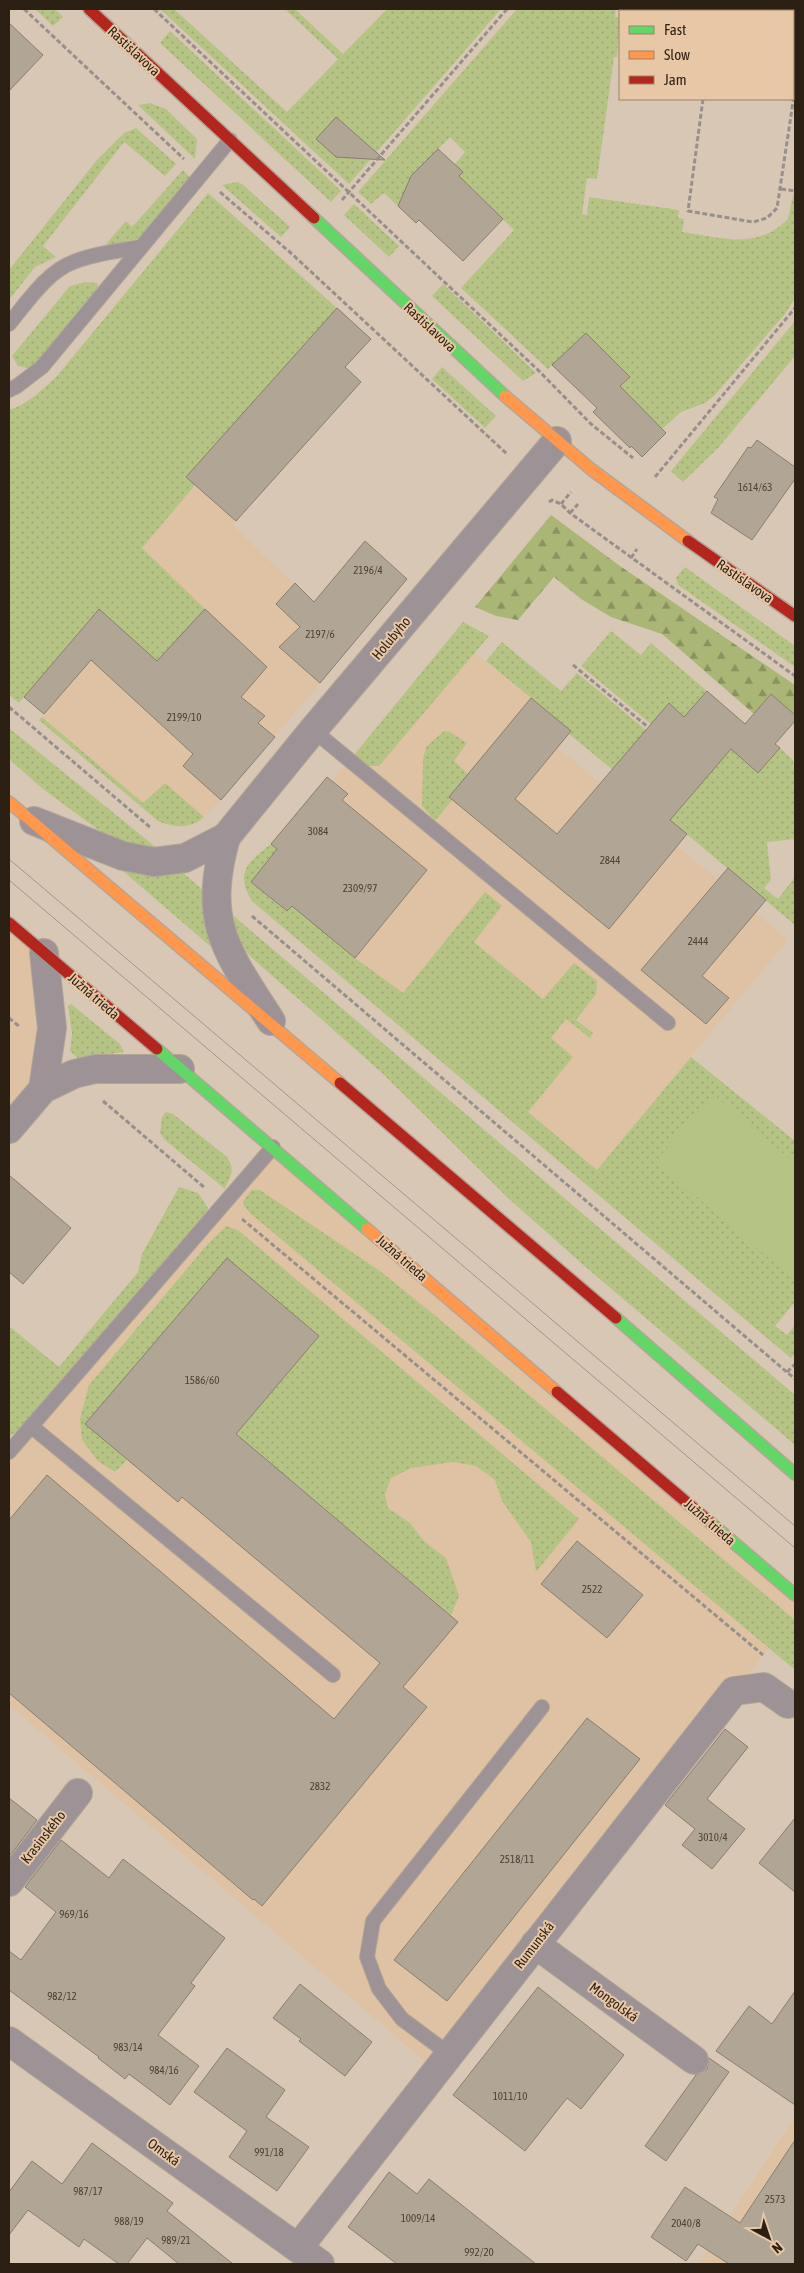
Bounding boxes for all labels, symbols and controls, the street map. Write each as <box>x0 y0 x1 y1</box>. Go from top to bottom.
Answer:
legend <box>619 10 794 100</box>
text: Fast <box>664 21 686 38</box>
street label: Rastislavova <box>105 23 163 79</box>
text: Slow <box>664 46 690 63</box>
text: Jam <box>664 71 687 88</box>
street label: Rastislavova <box>401 299 459 355</box>
house number: 1614/63 <box>738 481 772 493</box>
street label: Rastislavova <box>714 556 776 606</box>
house number: 2196/4 <box>353 564 383 576</box>
street label: Holubyho <box>369 613 413 663</box>
house number: 2197/6 <box>305 628 335 640</box>
house number: 2199/10 <box>167 711 201 723</box>
house number: 3084 <box>308 825 328 837</box>
house number: 2844 <box>600 854 620 866</box>
house number: 2309/97 <box>343 882 377 894</box>
house number: 2444 <box>688 935 708 947</box>
street label: Južná trieda <box>65 970 123 1022</box>
street label: Južná trieda <box>373 1232 431 1284</box>
house number: 1586/60 <box>185 1374 219 1386</box>
street label: Južná trieda <box>681 1496 739 1548</box>
house number: 2522 <box>582 1583 602 1595</box>
house number: 2832 <box>310 1780 330 1792</box>
street label: Krasinského <box>17 1807 69 1867</box>
house number: 3010/4 <box>698 1831 728 1843</box>
house number: 2518/11 <box>500 1853 534 1865</box>
house number: 969/16 <box>59 1908 89 1920</box>
street label: Rumunská <box>511 1918 557 1972</box>
street label: Mongolská <box>586 1979 642 2025</box>
house number: 982/12 <box>47 1990 77 2002</box>
house number: 983/14 <box>113 2041 143 2053</box>
house number: 984/16 <box>149 2064 179 2076</box>
house number: 1011/10 <box>493 2090 527 2102</box>
street label: Omská <box>145 2135 183 2169</box>
house number: 991/18 <box>254 2146 284 2158</box>
house number: 987/17 <box>73 2185 103 2197</box>
house number: 2573 <box>765 2193 785 2205</box>
house number: 1009/14 <box>401 2212 435 2224</box>
north arrow <box>744 2213 794 2263</box>
house number: 988/19 <box>114 2215 144 2227</box>
house number: 2040/8 <box>671 2217 701 2229</box>
house number: 989/21 <box>161 2234 191 2246</box>
text: N <box>769 2239 786 2257</box>
house number: 992/20 <box>464 2246 494 2258</box>

